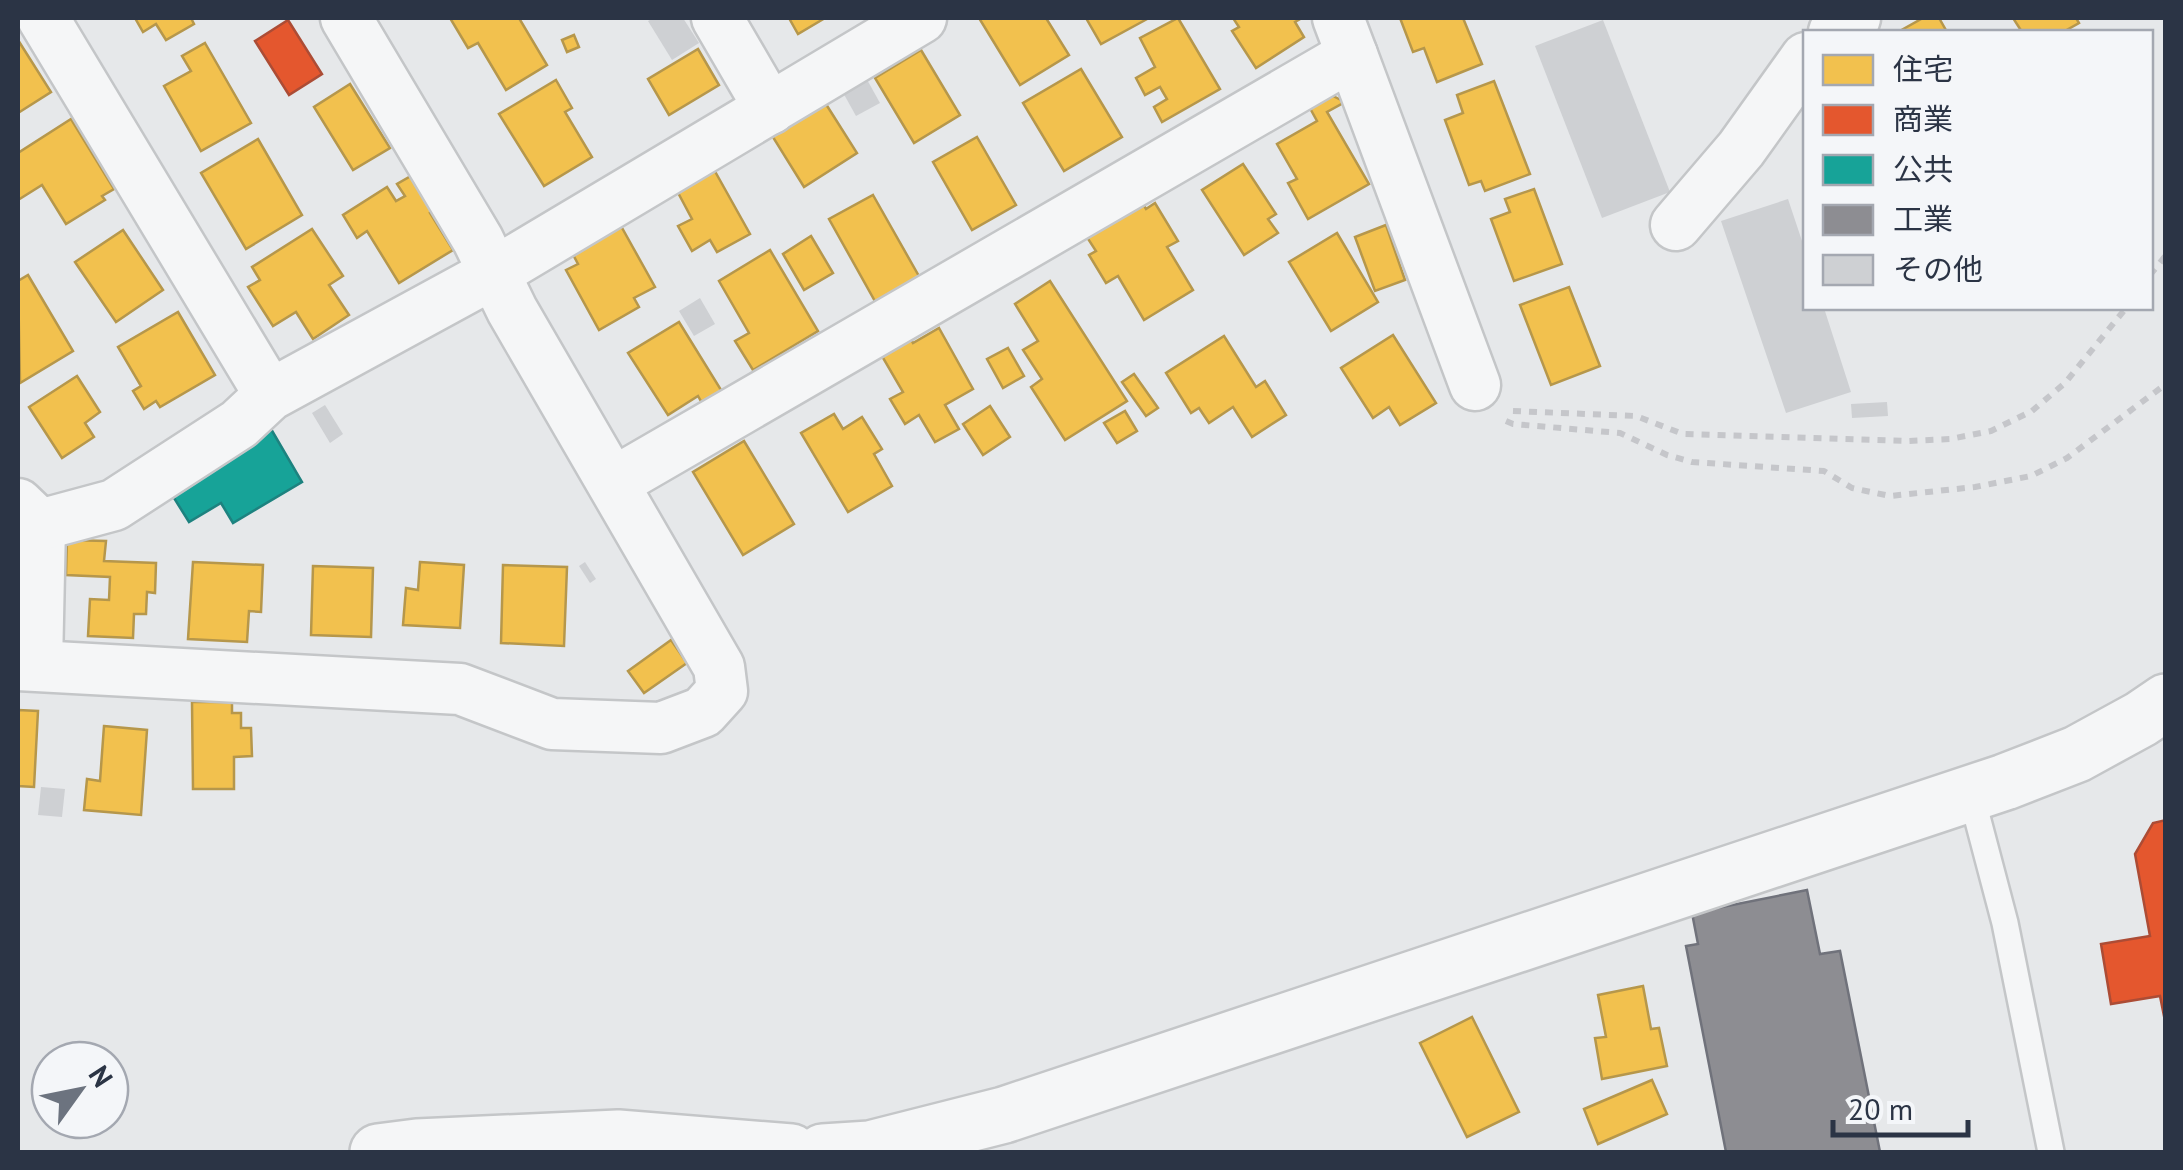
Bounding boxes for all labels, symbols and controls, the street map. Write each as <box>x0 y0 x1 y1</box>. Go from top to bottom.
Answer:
legend <box>1803 30 2153 310</box>
text: 住宅 <box>1893 49 1953 88</box>
text: 商業 <box>1893 99 1953 138</box>
text: 公共 <box>1893 149 1953 188</box>
text: 工業 <box>1893 199 1953 238</box>
text: その他 <box>1893 249 1983 288</box>
north arrow <box>30 1040 130 1140</box>
text: N <box>81 1058 122 1094</box>
scale bar <box>1833 1075 1968 1137</box>
text: 20 m <box>1848 1089 1913 1128</box>

